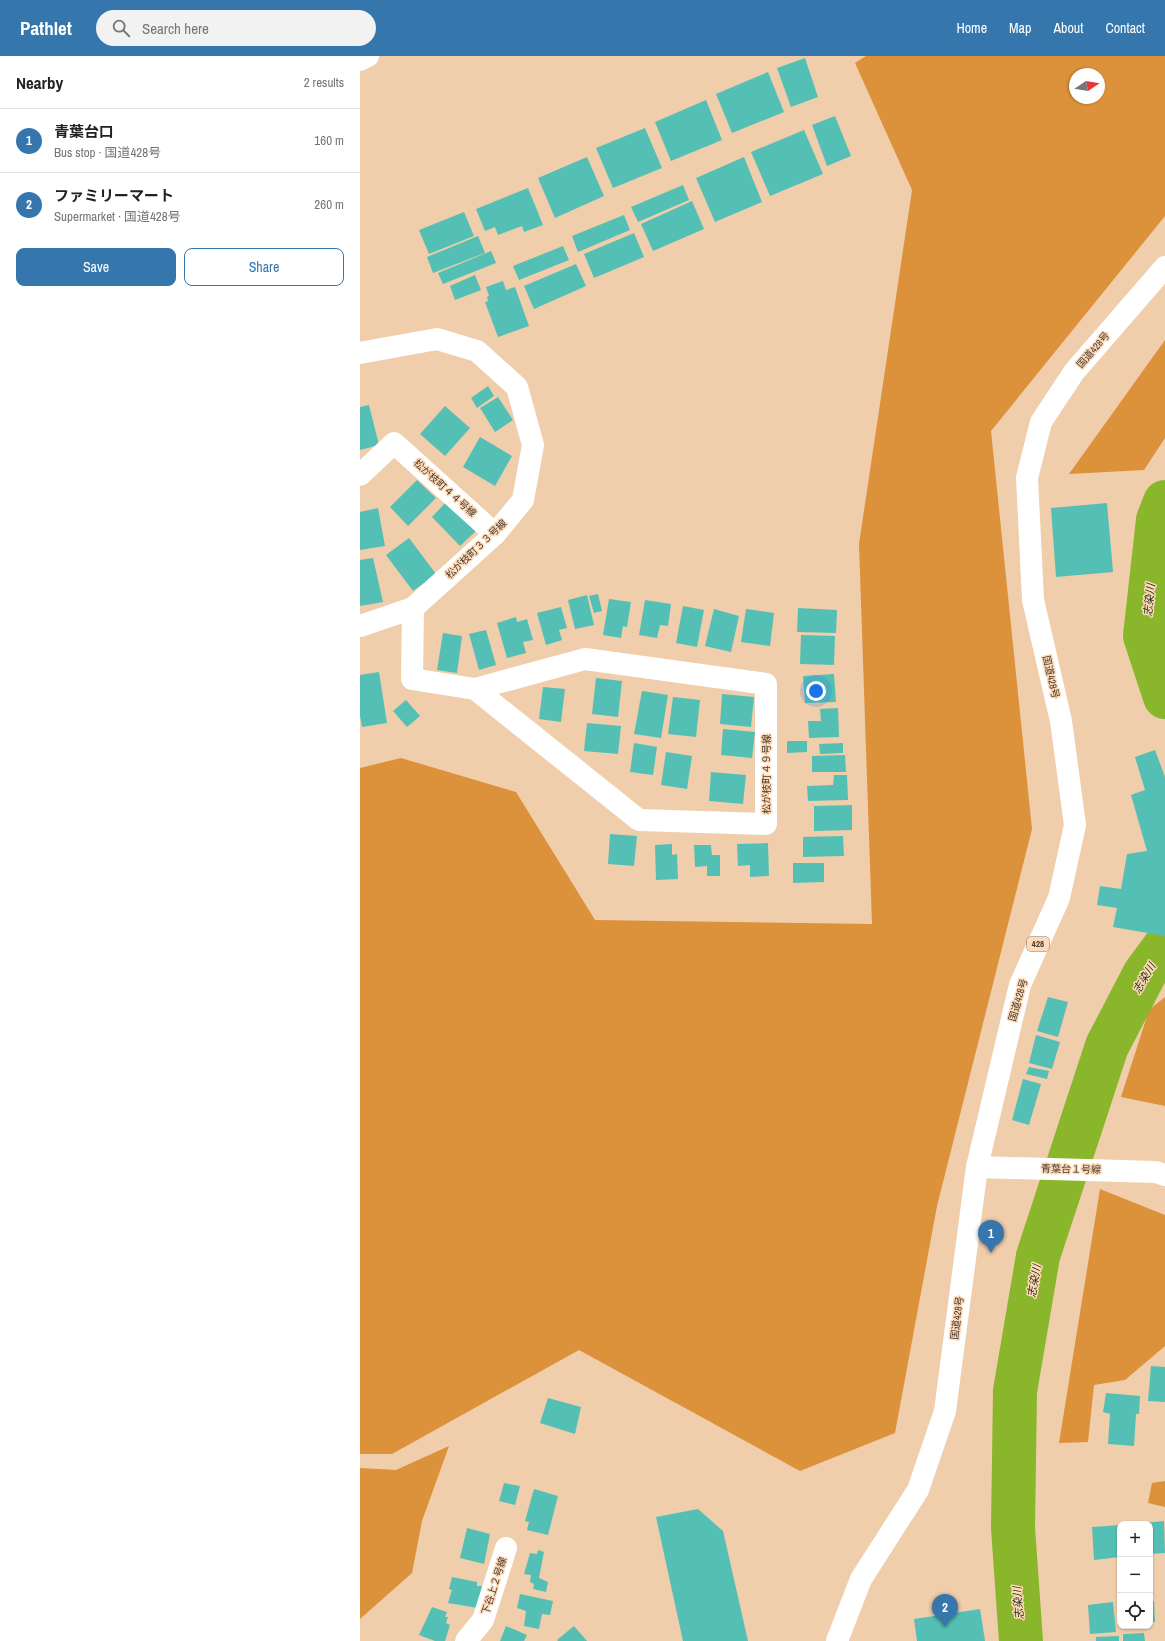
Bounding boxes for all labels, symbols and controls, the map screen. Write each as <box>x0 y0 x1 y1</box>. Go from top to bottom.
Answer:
search box <box>96 10 376 46</box>
text: Pathlet <box>20 15 72 41</box>
icon: search <box>110 17 132 39</box>
text: Search here <box>142 18 209 39</box>
text: Home <box>956 19 987 37</box>
text: Map <box>1009 19 1031 37</box>
text: About <box>1053 19 1083 37</box>
text: Contact <box>1105 19 1145 37</box>
north arrow <box>1069 68 1105 104</box>
text: Nearby <box>16 71 63 94</box>
text: 2 results <box>304 74 344 91</box>
text: 青葉台口 <box>54 121 114 142</box>
text: 1 <box>26 132 32 149</box>
text: 160 m <box>314 132 344 149</box>
text: Bus stop · 国道428号 <box>54 144 161 161</box>
text: ファミリーマート <box>54 185 174 206</box>
text: 2 <box>26 196 32 213</box>
text: 260 m <box>314 196 344 213</box>
text: Supermarket · 国道428号 <box>54 208 181 225</box>
button: Save <box>16 248 176 286</box>
button: Share <box>184 248 344 286</box>
street label: 国道428号 <box>1074 329 1112 371</box>
street label: 松が枝町４４号線 <box>411 456 479 520</box>
street label: 松が枝町３３号線 <box>443 517 509 581</box>
water label: 志染川 <box>1140 582 1158 617</box>
street label: 国道428号 <box>1040 654 1062 700</box>
your location <box>806 681 826 701</box>
street label: 松が枝町４９号線 <box>760 734 773 814</box>
road number: 428 <box>1027 937 1049 951</box>
water label: 志染川 <box>1130 959 1159 996</box>
street label: 国道428号 <box>1006 977 1030 1023</box>
street label: 青葉台１号線 <box>1041 1162 1101 1176</box>
pin: 1 <box>978 1220 1004 1253</box>
water label: 志染川 <box>1024 1263 1044 1298</box>
street label: 国道428号 <box>948 1296 966 1340</box>
map controls <box>1117 1521 1153 1629</box>
button: + <box>1117 1521 1153 1557</box>
street label: 下谷上２号線 <box>479 1555 509 1617</box>
button: − <box>1117 1557 1153 1593</box>
water label: 志染川 <box>1010 1585 1026 1620</box>
button: locate <box>1117 1593 1153 1629</box>
pin: 2 <box>932 1594 958 1627</box>

